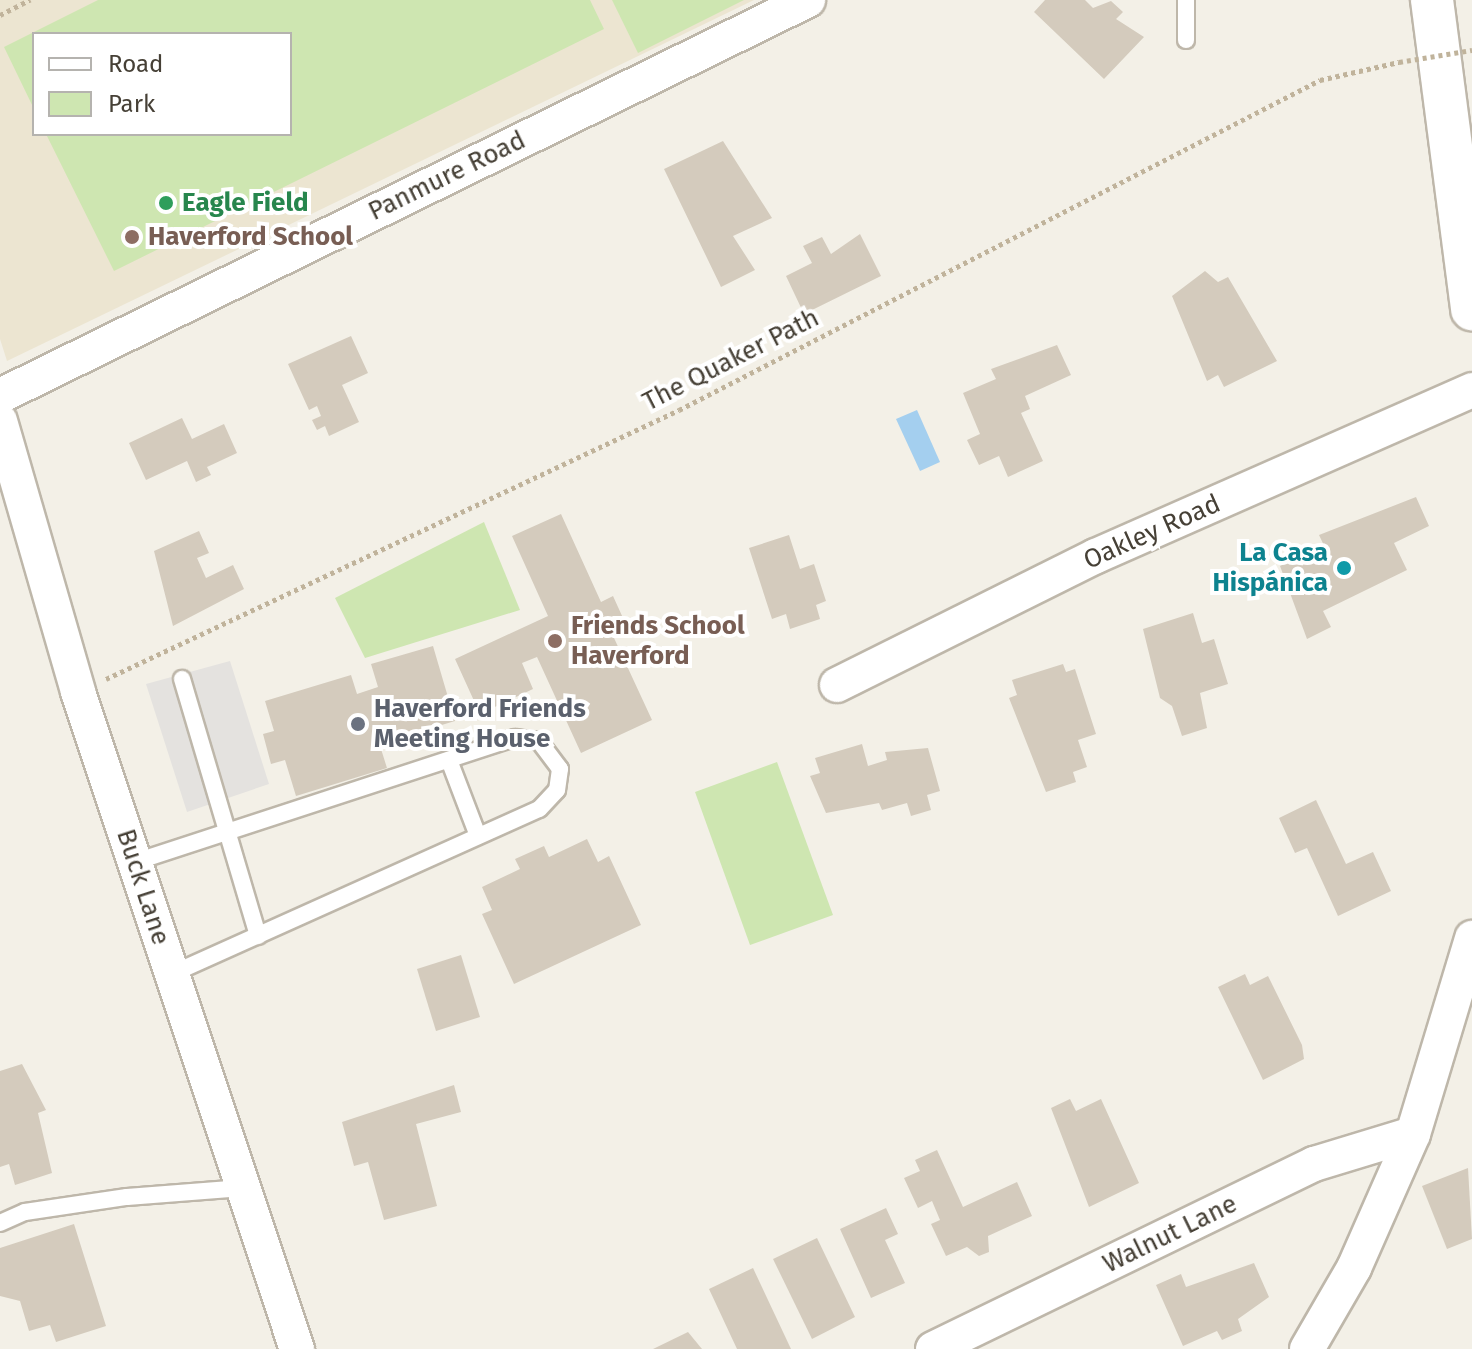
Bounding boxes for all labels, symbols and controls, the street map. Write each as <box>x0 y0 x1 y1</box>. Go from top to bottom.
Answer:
legend <box>32 32 292 136</box>
text: Road <box>108 50 163 78</box>
text: Park <box>108 90 155 118</box>
street label: Panmure Road <box>363 125 531 227</box>
place label: Eagle Field <box>182 187 309 219</box>
marker: Eagle Field <box>157 194 175 212</box>
place label: Haverford School <box>148 221 353 253</box>
marker: Haverford School <box>123 228 141 246</box>
street label: The Quaker Path <box>638 302 824 418</box>
street label: Oakley Road <box>1079 488 1225 576</box>
place label: La Casa Hispánica <box>1213 537 1328 598</box>
marker: La Casa Hispánica <box>1335 559 1353 577</box>
place label: Friends School Haverford <box>571 610 745 672</box>
marker: Friends School Haverford <box>546 632 564 650</box>
place label: Haverford Friends Meeting House <box>374 693 586 754</box>
marker: Haverford Friends Meeting House <box>349 715 367 733</box>
street label: Buck Lane <box>110 825 176 949</box>
street label: Walnut Lane <box>1098 1188 1242 1280</box>

